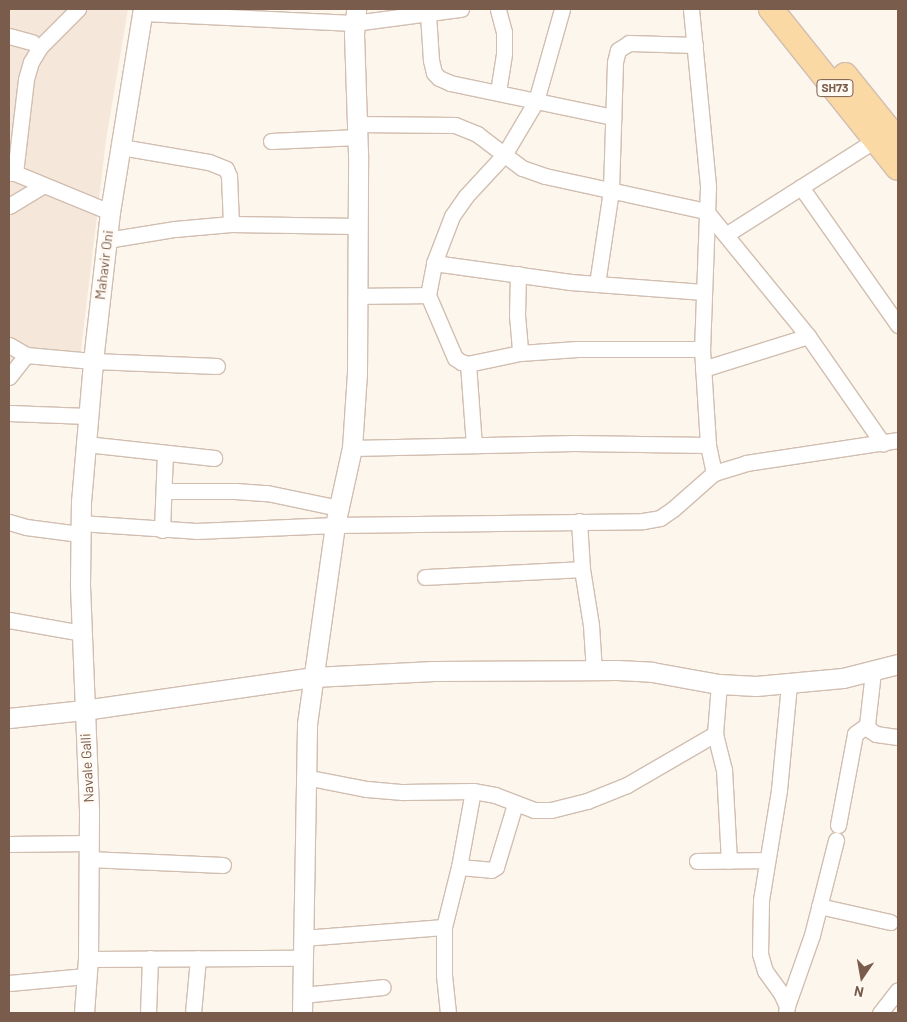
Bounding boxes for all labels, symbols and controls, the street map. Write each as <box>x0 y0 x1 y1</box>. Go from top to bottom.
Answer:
road number: SH73 <box>816 78 854 98</box>
street label: Mahavir Oni <box>91 229 117 301</box>
street label: Navale Galli <box>77 733 97 803</box>
north arrow <box>837 952 887 1002</box>
text: N <box>852 983 865 1001</box>

